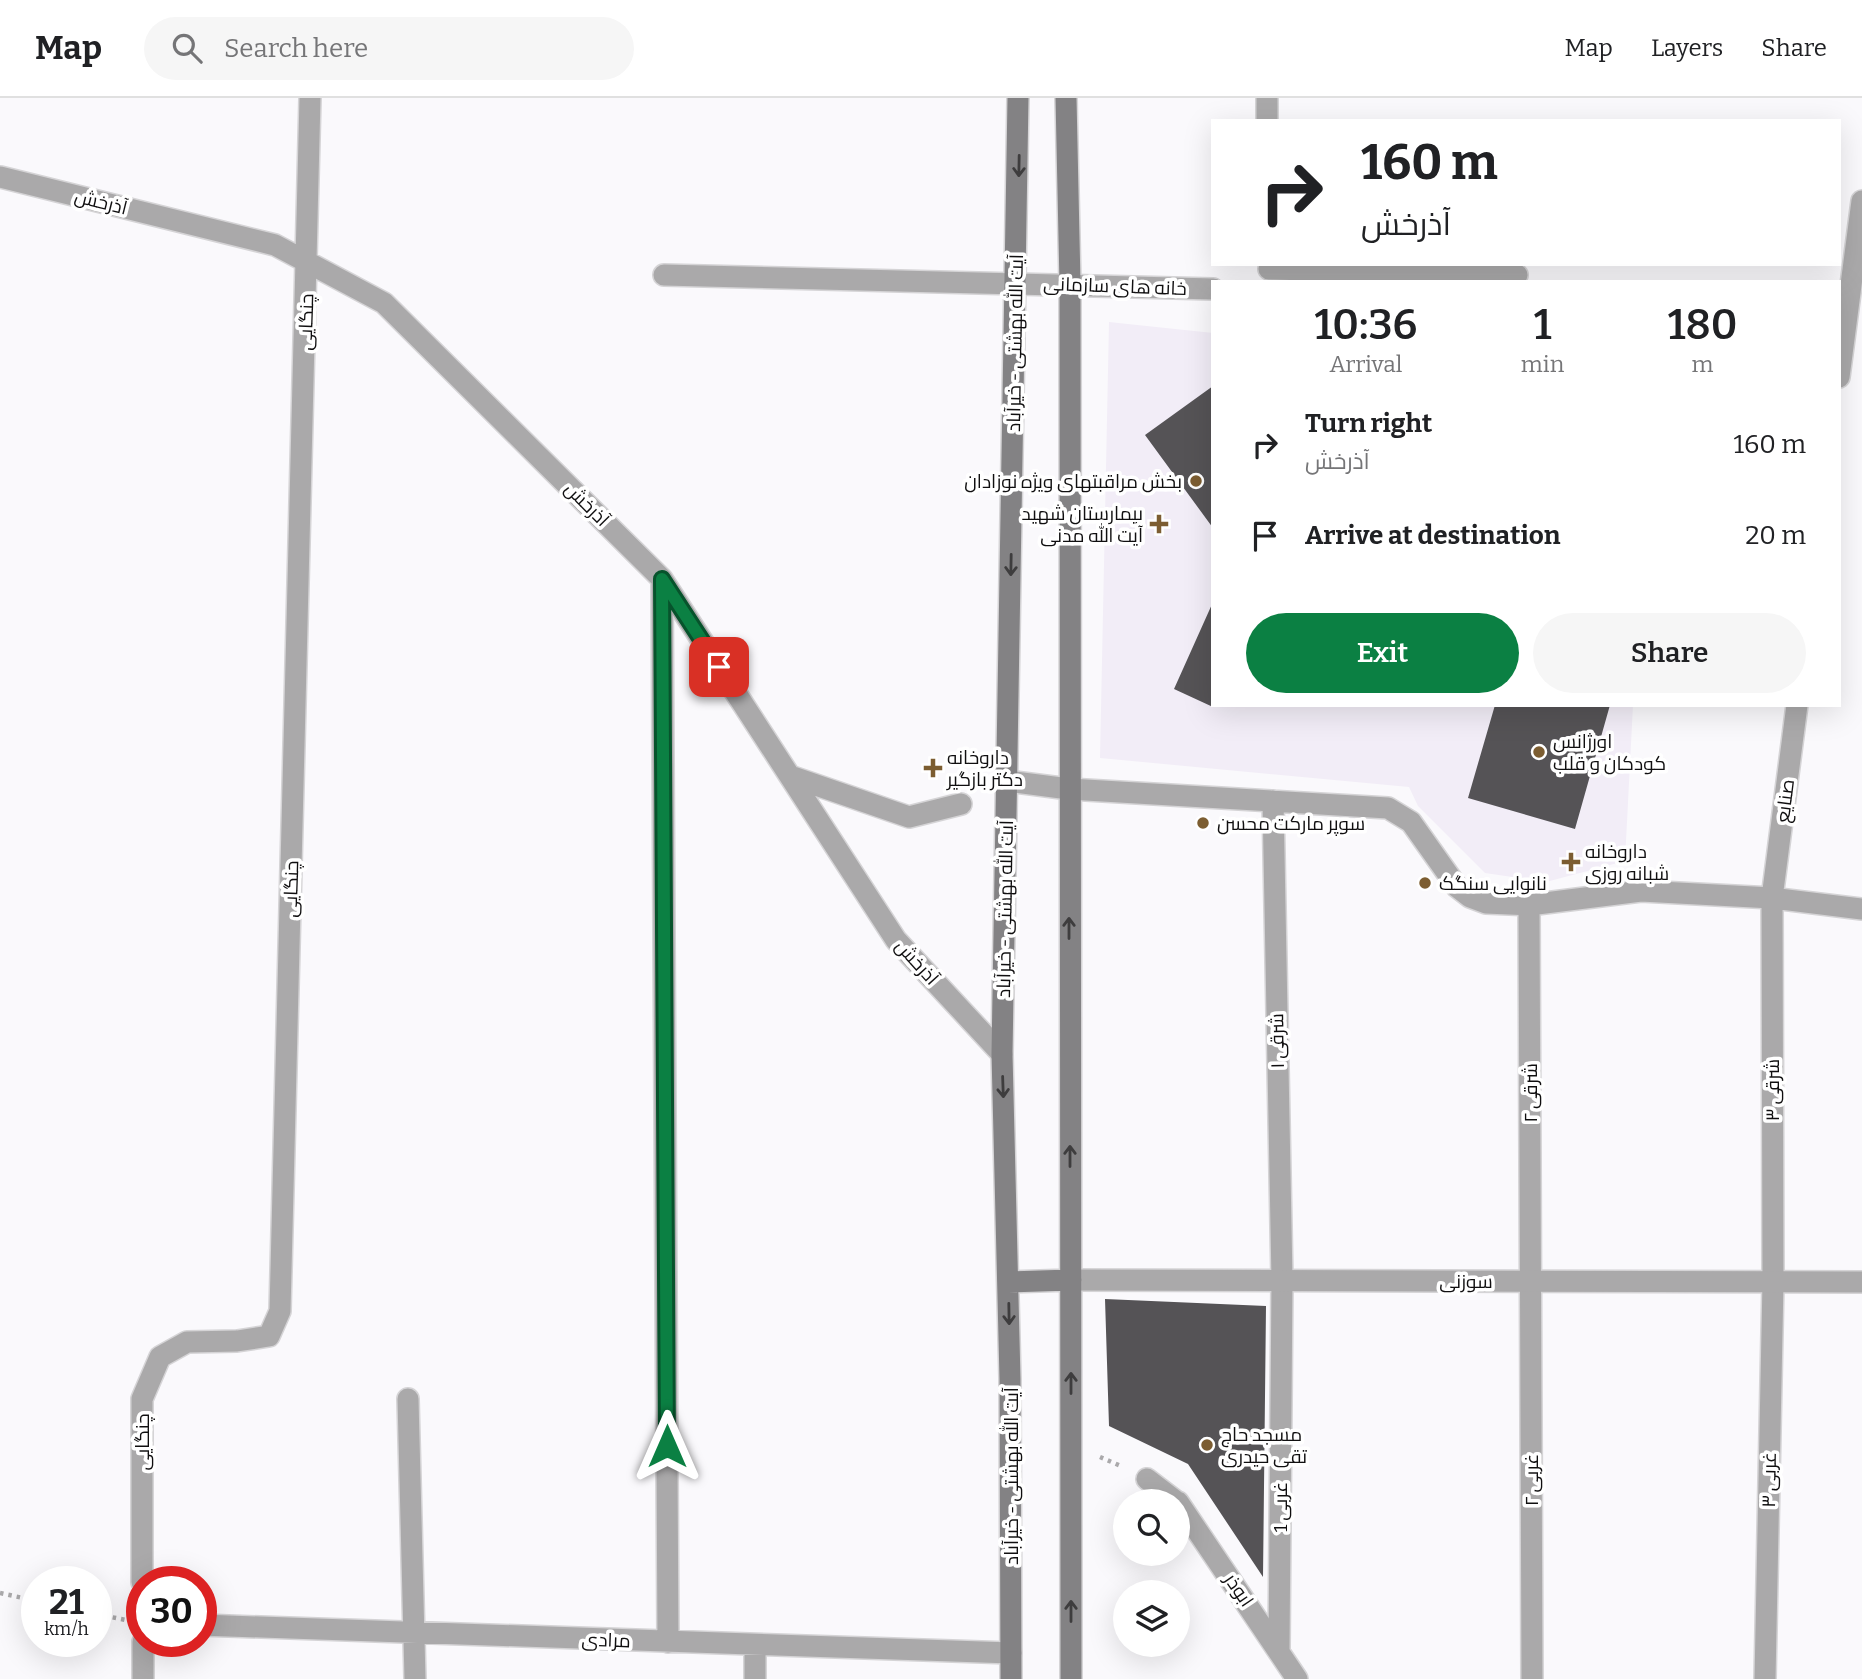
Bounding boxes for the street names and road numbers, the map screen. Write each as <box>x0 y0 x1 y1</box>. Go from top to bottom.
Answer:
street label: آذرخش <box>72 184 130 220</box>
street label: آیت الله بهشتی - خیرآباد <box>1001 254 1028 432</box>
street label: خانه های سازمانی <box>1043 272 1187 300</box>
street label: چنگایی <box>294 293 319 351</box>
street label: آذرخش <box>560 477 614 531</box>
street label: صنایع <box>1771 778 1801 824</box>
street label: آیت الله بهشتی - خیرآباد <box>991 820 1018 998</box>
street label: چنگایی <box>279 860 304 918</box>
street label: آذرخش <box>891 934 943 990</box>
street label: شرقی ۱ <box>1265 1013 1289 1069</box>
street label: شرقی ۳ <box>1761 1059 1784 1121</box>
street label: شرقی ۲ <box>1519 1063 1542 1123</box>
street label: سوزنی <box>1439 1270 1493 1293</box>
street label: آیت الله بهشتی - خیرآباد <box>999 1387 1023 1565</box>
street label: چنگایی <box>131 1413 155 1471</box>
street label: غربی ۳ <box>1757 1452 1781 1508</box>
street label: غربی ۲ <box>1520 1454 1543 1506</box>
street label: غربی 1 <box>1269 1482 1292 1532</box>
street label: ابوذر <box>1219 1568 1258 1611</box>
street label: مرادی <box>581 1628 631 1652</box>

